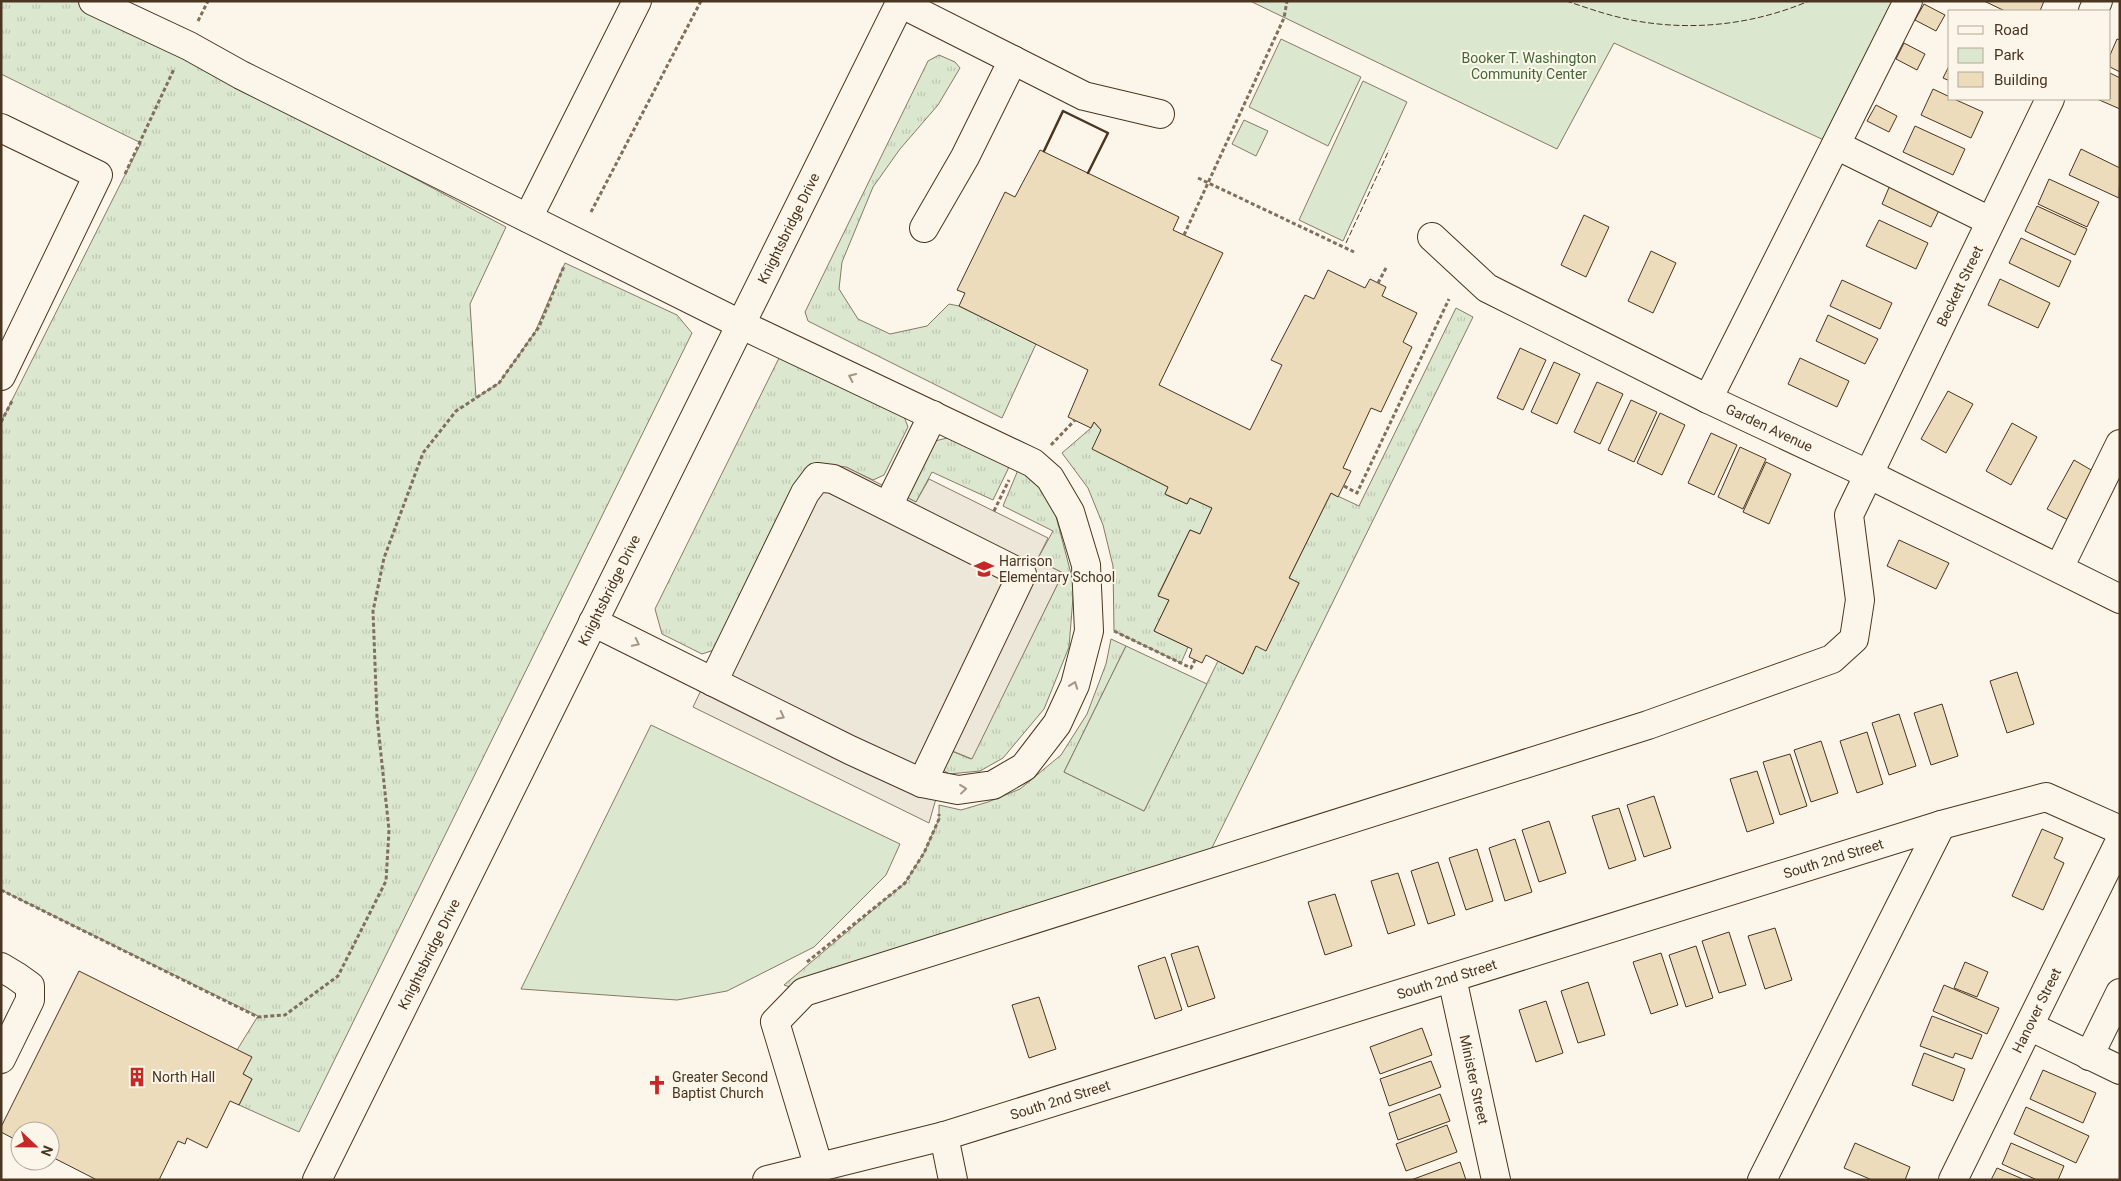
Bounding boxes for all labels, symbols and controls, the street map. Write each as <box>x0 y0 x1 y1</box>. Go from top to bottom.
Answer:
legend <box>1948 10 2111 100</box>
text: Road <box>1994 21 2028 39</box>
text: Park <box>1994 46 2025 64</box>
park label: Booker T. Washington Community Center <box>1462 50 1596 82</box>
text: Building <box>1994 71 2048 89</box>
street label: Knightsbridge Drive <box>754 170 823 286</box>
street label: Beckett Street <box>1933 243 1986 329</box>
one-way arrow <box>848 373 857 383</box>
street label: Garden Avenue <box>1723 400 1815 455</box>
street label: Knightsbridge Drive <box>575 532 643 648</box>
place label: Harrison Elementary School <box>999 553 1115 585</box>
school or university icon: Harrison Elementary School <box>973 558 995 580</box>
one-way arrow <box>631 637 640 647</box>
one-way arrow <box>1068 681 1078 690</box>
one-way arrow <box>776 710 785 720</box>
one-way arrow <box>959 783 967 794</box>
street label: South 2nd Street <box>1781 835 1886 882</box>
street label: Knightsbridge Drive <box>395 896 463 1012</box>
street label: South 2nd Street <box>1395 956 1499 1002</box>
street label: Hanover Street <box>2009 965 2064 1056</box>
street label: Minister Street <box>1457 1033 1492 1126</box>
building icon: North Hall <box>126 1066 148 1088</box>
place label: North Hall <box>152 1069 215 1085</box>
place label: Greater Second Baptist Church <box>672 1069 768 1101</box>
church icon: Greater Second Baptist Church <box>646 1074 668 1096</box>
street label: South 2nd Street <box>1008 1077 1112 1123</box>
north arrow <box>10 1121 60 1171</box>
text: N <box>38 1143 56 1158</box>

